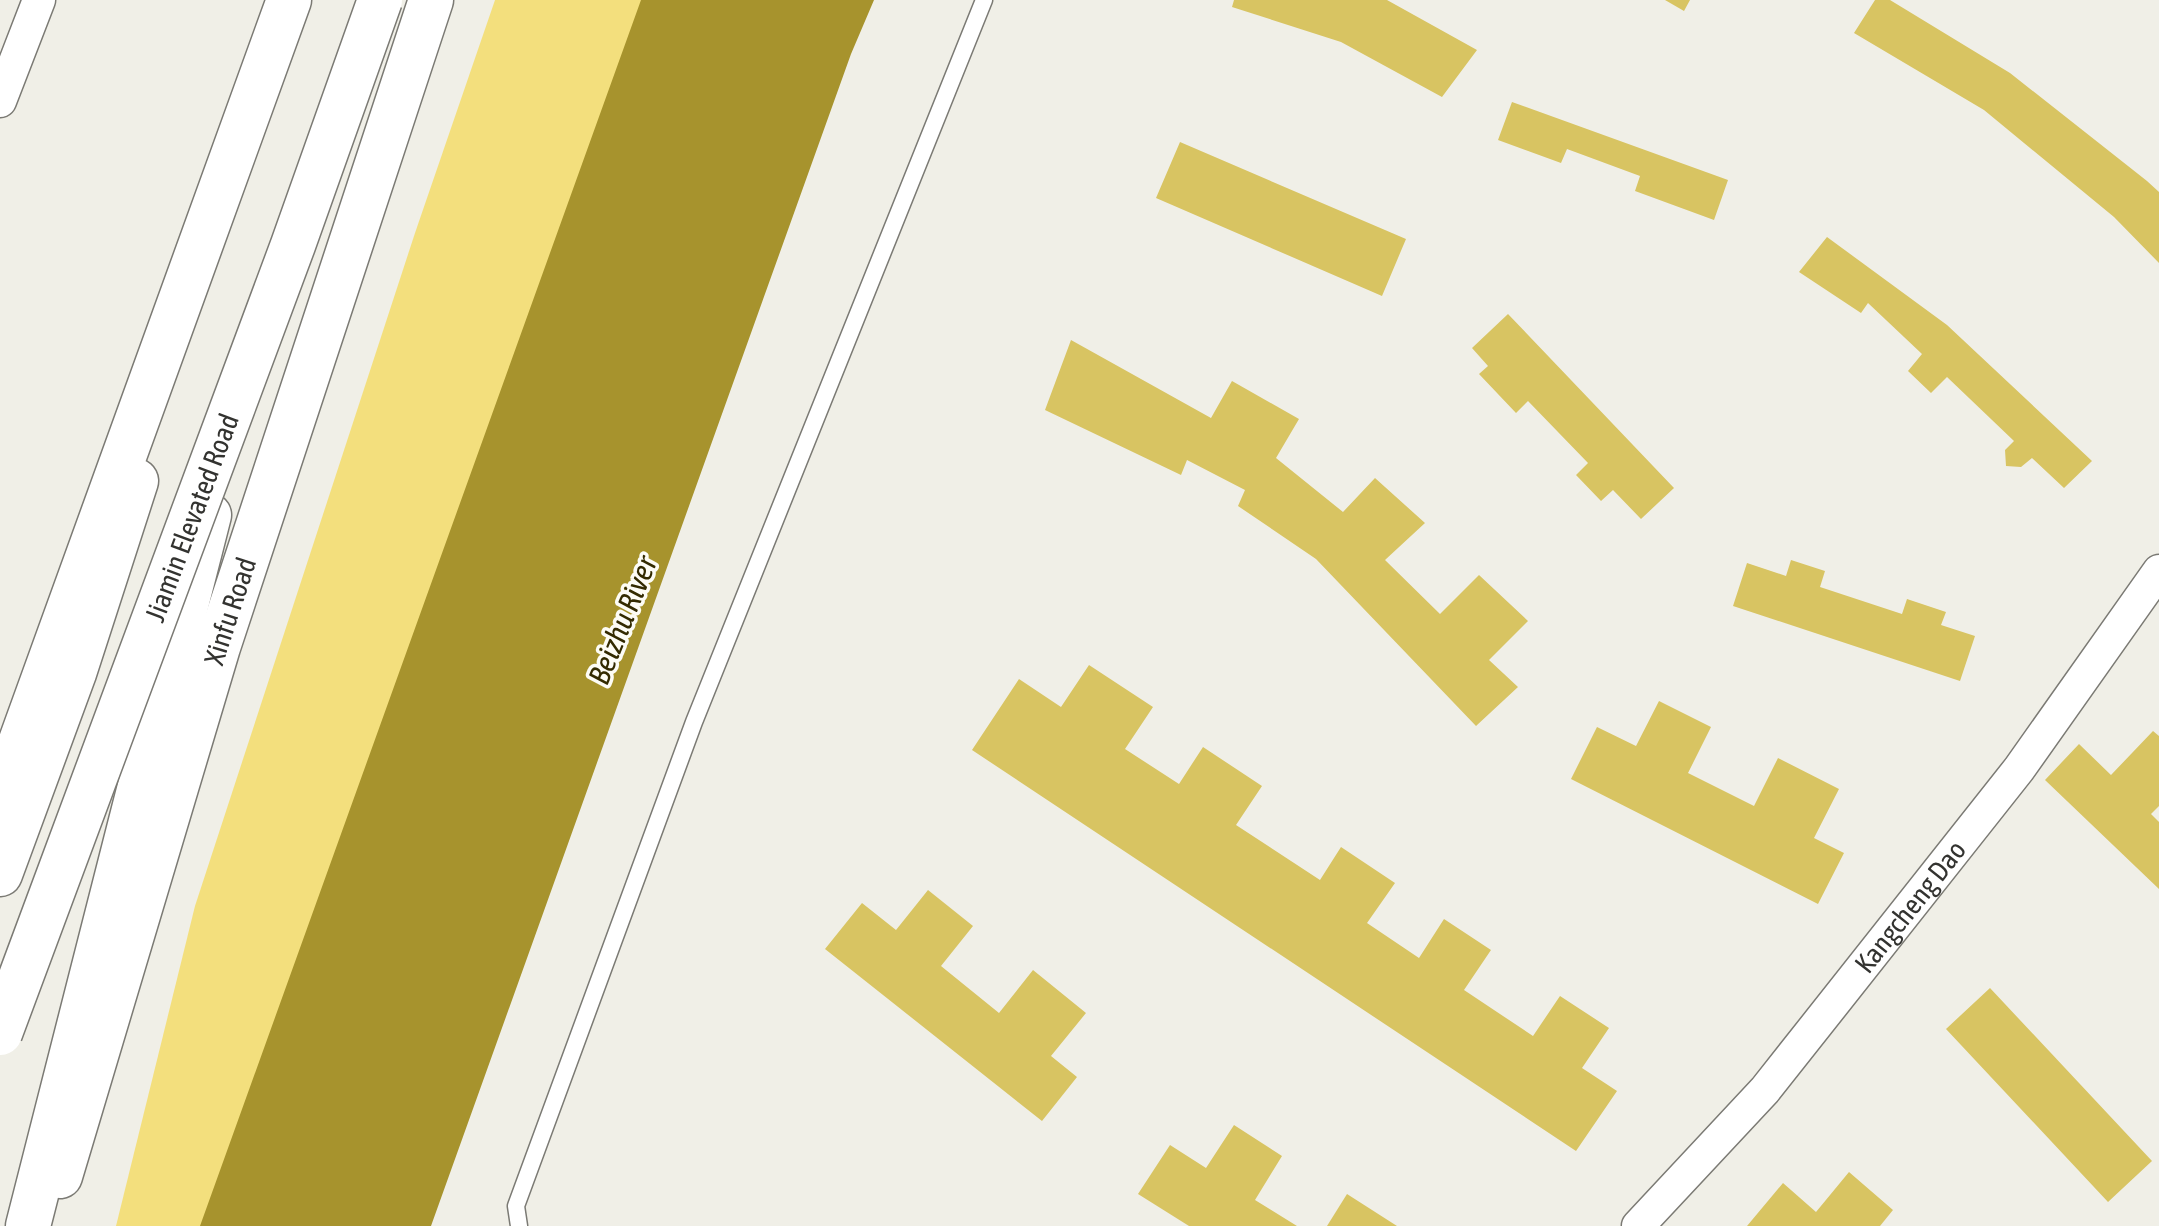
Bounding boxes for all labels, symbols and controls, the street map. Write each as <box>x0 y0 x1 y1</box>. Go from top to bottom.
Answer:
street label: Jiamin Elevated Road <box>138 409 245 626</box>
water label: Beizhu River <box>581 550 664 689</box>
street label: Xinfu Road <box>198 553 262 669</box>
street label: Kangcheng Dao <box>1848 834 1972 979</box>

